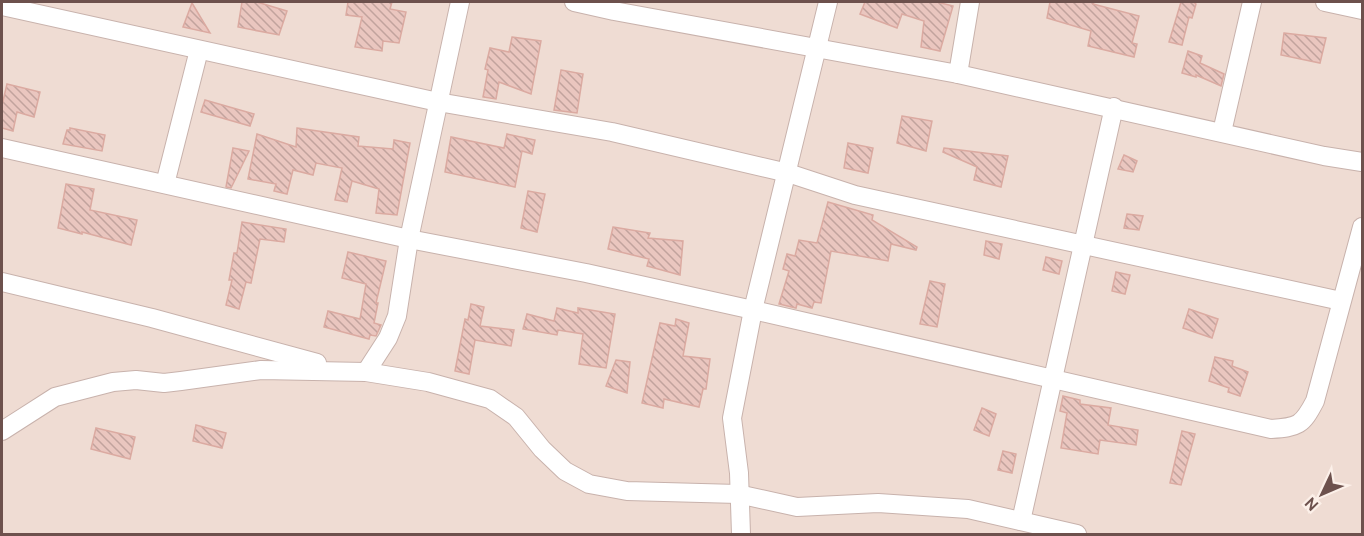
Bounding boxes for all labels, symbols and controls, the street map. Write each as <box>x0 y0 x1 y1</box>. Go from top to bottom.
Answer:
north arrow <box>1292 464 1352 524</box>
text: N <box>1301 493 1322 515</box>

